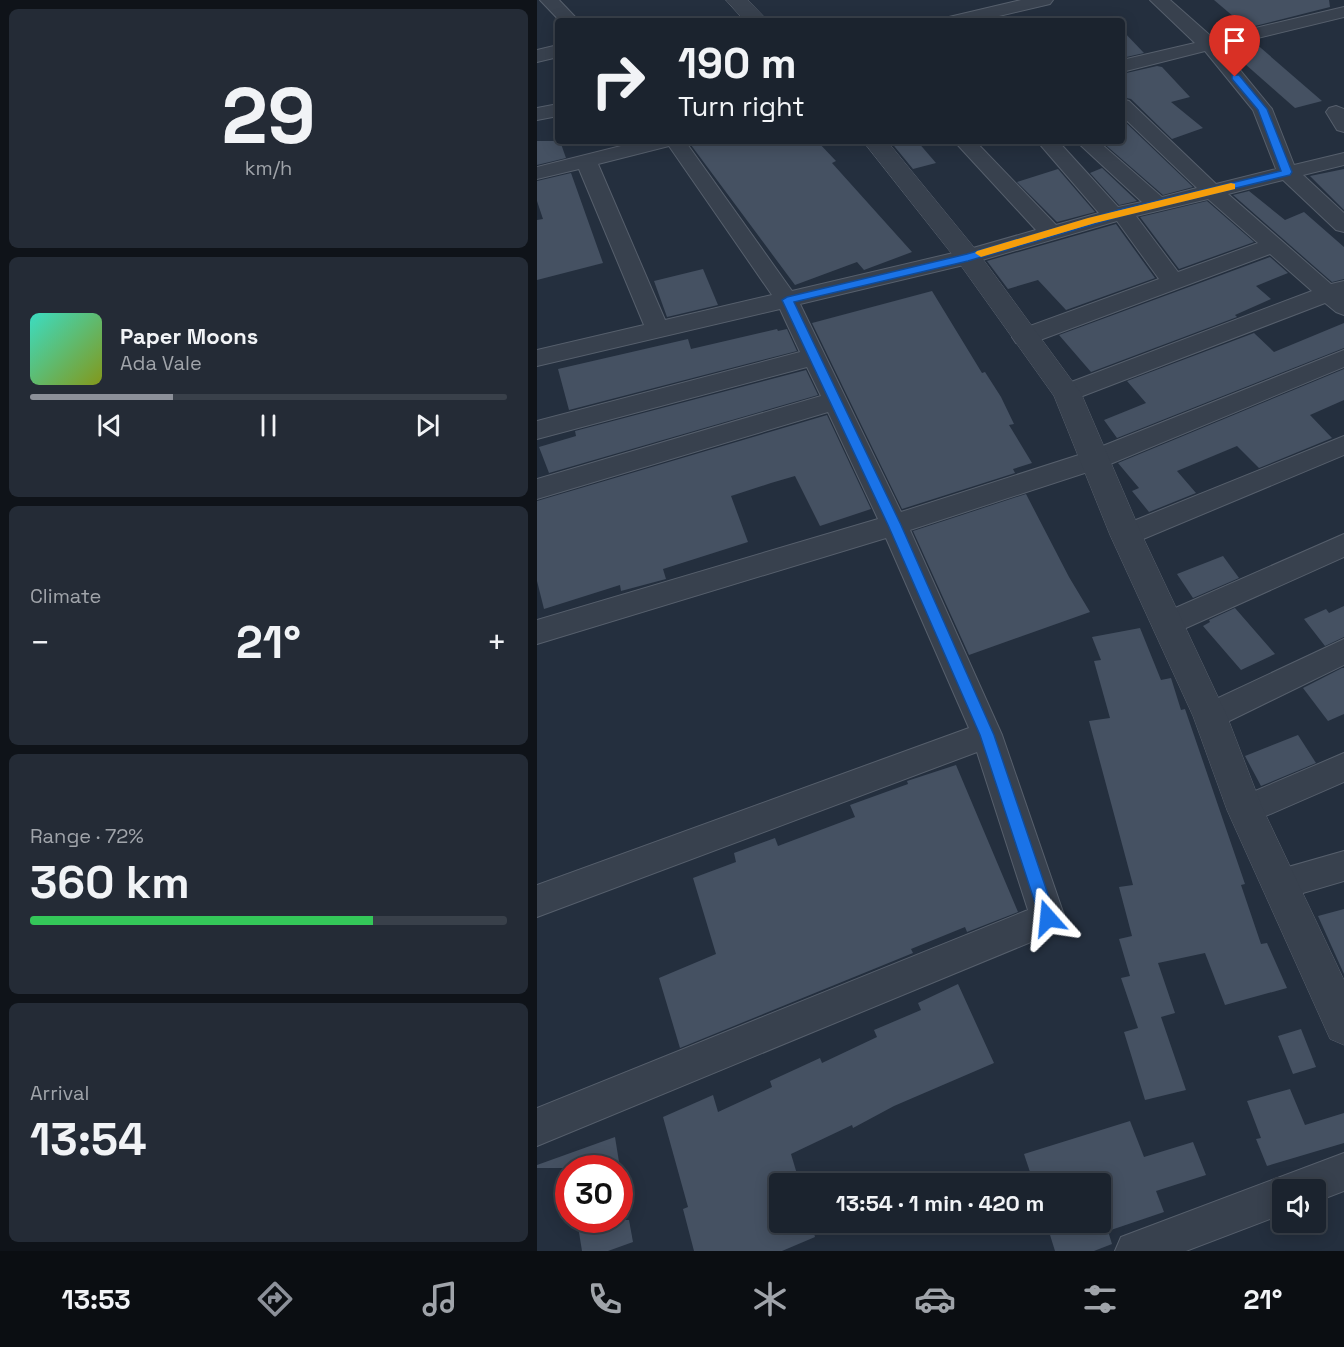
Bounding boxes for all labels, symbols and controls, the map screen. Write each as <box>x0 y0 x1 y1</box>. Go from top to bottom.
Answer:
pin <box>1209 15 1260 77</box>
icon: arrive <box>1218 24 1251 57</box>
text: 190 m <box>678 37 797 90</box>
icon: right <box>579 42 657 120</box>
text: 29 <box>221 66 316 166</box>
text: Turn right <box>678 89 805 124</box>
text: km/h <box>245 155 292 181</box>
text: Paper Moons <box>120 322 258 350</box>
text: Ada Vale <box>120 350 202 376</box>
icon: previous <box>93 409 126 442</box>
icon: pause <box>252 409 285 442</box>
icon: next <box>411 409 444 442</box>
text: Climate <box>30 583 101 609</box>
text: 21° <box>236 614 301 671</box>
text: − <box>30 622 50 664</box>
text: + <box>487 622 507 664</box>
text: Range · 72% <box>30 823 144 849</box>
text: 360 km <box>30 854 190 911</box>
position arrow <box>1016 886 1080 950</box>
text: Arrival <box>30 1080 89 1106</box>
text: 13:54 <box>30 1111 147 1168</box>
speed limit sign: 30 <box>555 1155 633 1233</box>
map controls <box>1272 1179 1326 1233</box>
button: sound <box>1272 1179 1326 1233</box>
text: 13:54 · 1 min · 420 m <box>836 1189 1044 1217</box>
icon: directions <box>254 1278 296 1320</box>
icon: music <box>419 1278 461 1320</box>
icon: phone <box>584 1278 626 1320</box>
icon: climate <box>749 1278 791 1320</box>
icon: car <box>914 1278 956 1320</box>
icon: filters <box>1079 1278 1121 1320</box>
text: 13:53 <box>61 1282 131 1317</box>
text: 21° <box>1244 1282 1282 1317</box>

